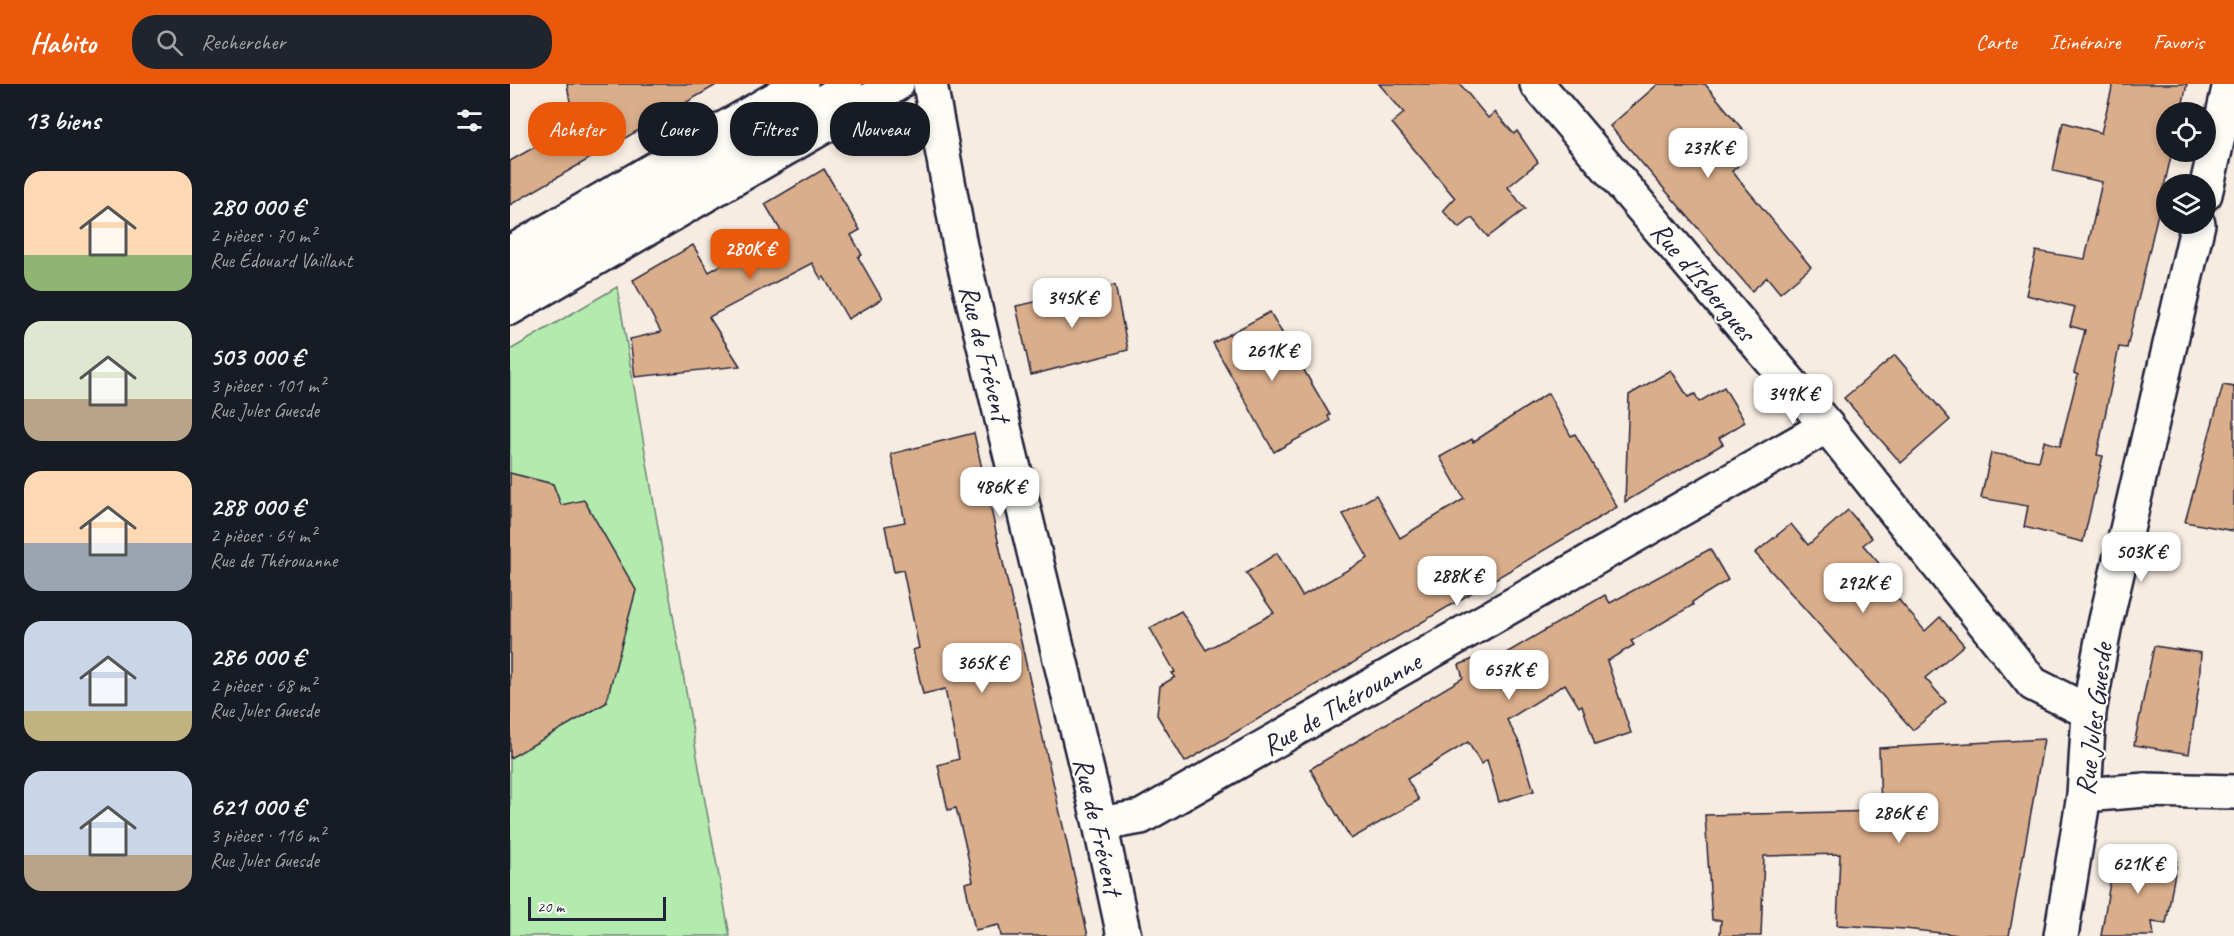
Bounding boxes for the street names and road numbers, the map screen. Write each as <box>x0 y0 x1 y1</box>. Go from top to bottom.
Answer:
street label: Rue d'Isbergues <box>1643 214 1765 350</box>
street label: Rue de Frévent <box>952 281 1020 429</box>
street label: Rue Jules Guesde <box>2067 639 2120 797</box>
street label: Rue de Thérouanne <box>1255 643 1429 763</box>
street label: Rue de Frévent <box>1066 754 1132 902</box>

